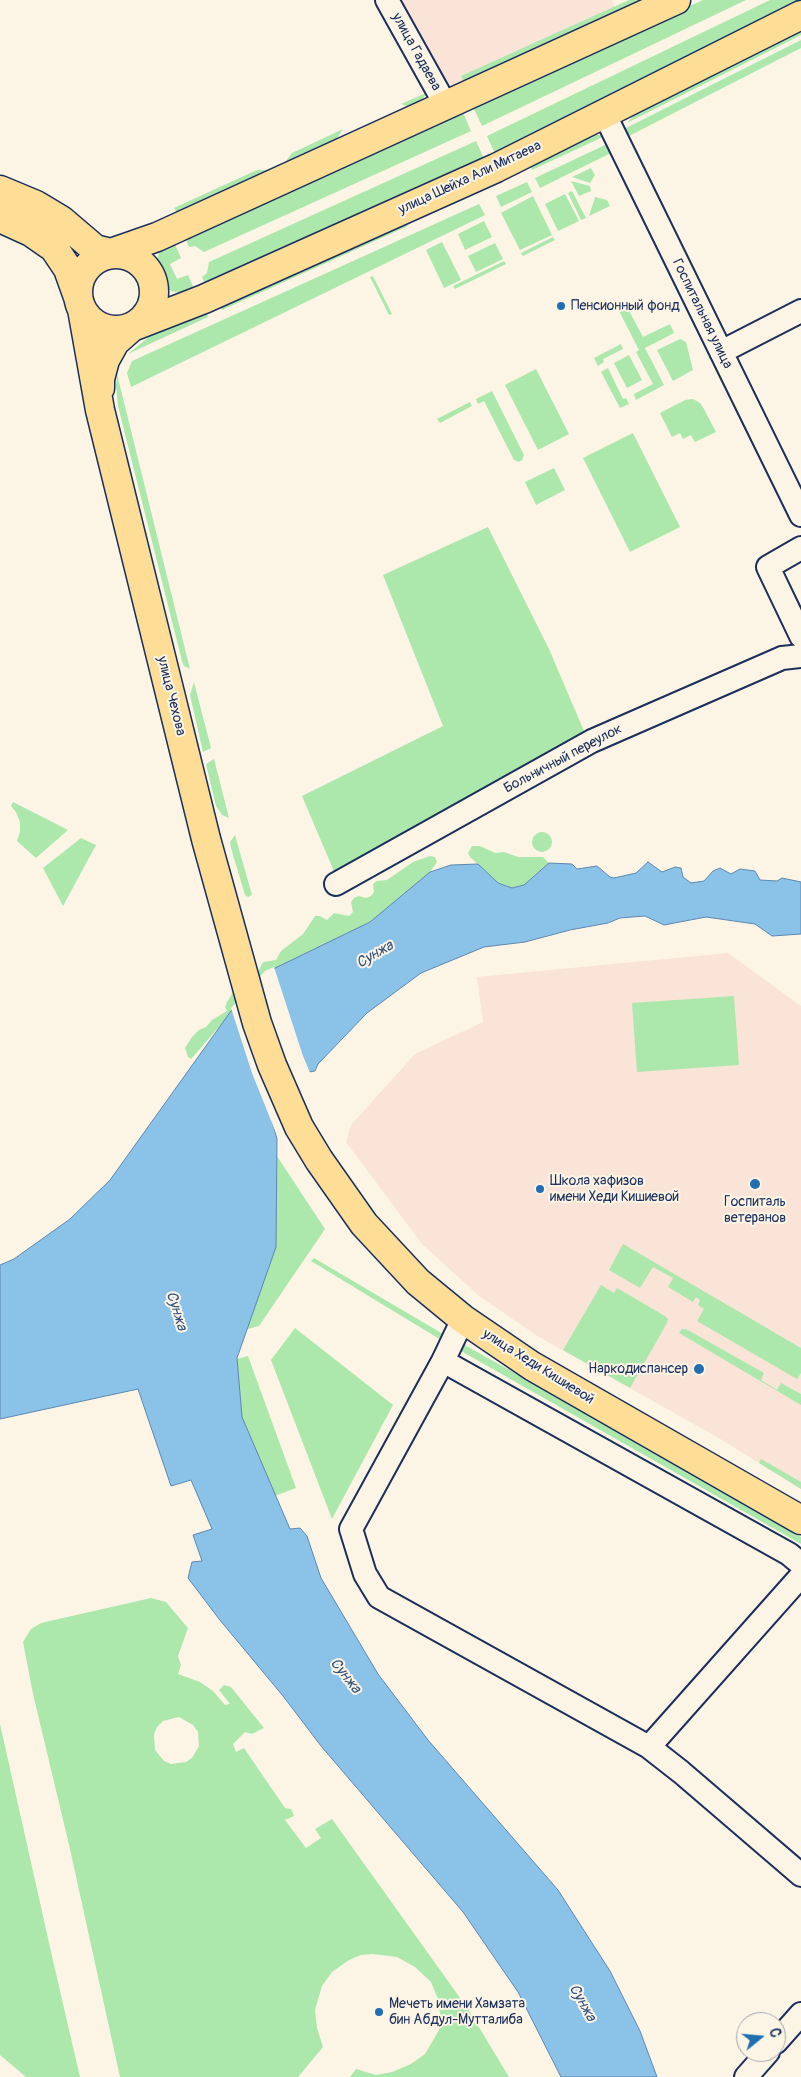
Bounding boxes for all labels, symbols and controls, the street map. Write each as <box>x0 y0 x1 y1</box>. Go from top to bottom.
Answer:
street label: улица Гадаева <box>388 10 444 94</box>
street label: улица Шейха Али Митаева <box>396 138 544 218</box>
street label: Госпитальная улица <box>668 256 736 372</box>
place label: Пенсионный фонд <box>571 298 680 314</box>
marker: Пенсионный фонд <box>555 300 567 312</box>
street label: улица Чехова <box>153 655 189 737</box>
street label: Больничный переулок <box>501 721 625 797</box>
water label: Сунжа <box>353 937 397 973</box>
place label: Школа хафизов имени Хеди Кишиевой <box>550 1173 679 1206</box>
marker: Госпиталь ветеранов <box>748 1177 762 1191</box>
marker: Школа хафизов имени Хеди Кишиевой <box>534 1183 546 1195</box>
place label: Госпиталь ветеранов <box>724 1194 786 1226</box>
water label: Сунжа <box>162 1289 190 1333</box>
street label: улица Хеди Кишиевой <box>479 1326 597 1408</box>
place label: Наркодиспансер <box>588 1361 688 1377</box>
marker: Наркодиспансер <box>692 1362 706 1376</box>
water label: Сунжа <box>326 1655 364 1697</box>
water label: Сунжа <box>565 1981 599 2025</box>
place label: Мечеть имени Хамзата бин Абдул-Мутталиба <box>389 1996 525 2028</box>
marker: Мечеть имени Хамзата бин Абдул-Мутталиба <box>373 2006 385 2018</box>
north arrow <box>736 2012 786 2062</box>
text: С <box>765 2026 784 2039</box>

